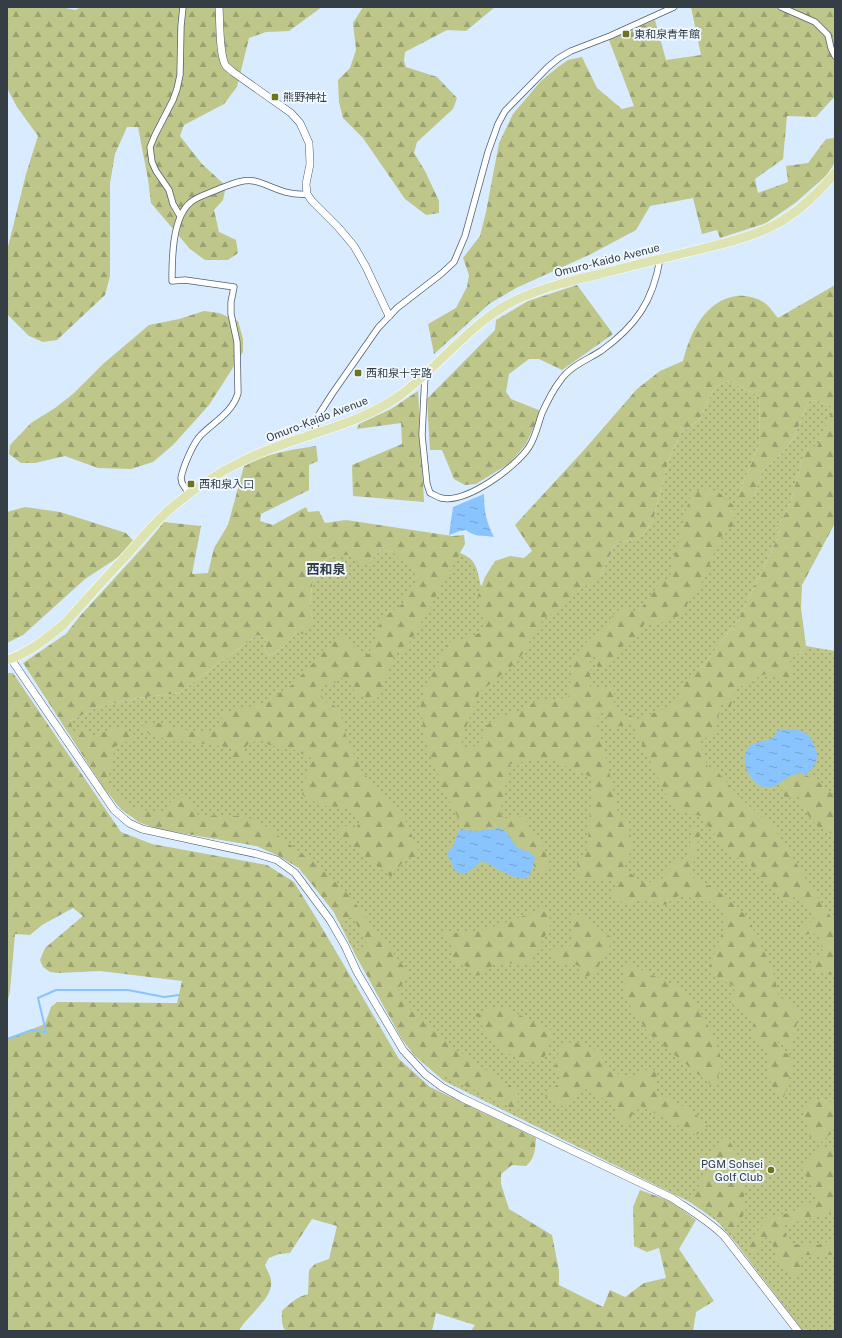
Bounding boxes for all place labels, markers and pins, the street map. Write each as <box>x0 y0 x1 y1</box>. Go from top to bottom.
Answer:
place label: 東和泉青年館 <box>634 28 700 40</box>
marker: 東和泉青年館 <box>621 29 631 39</box>
place label: 熊野神社 <box>283 91 327 103</box>
marker: 熊野神社 <box>270 92 280 102</box>
place label: 西和泉十字路 <box>366 367 432 379</box>
marker: 西和泉十字路 <box>353 368 363 378</box>
place label: 西和泉入口 <box>199 478 254 490</box>
marker: 西和泉入口 <box>186 479 196 489</box>
place label: PGM Sohsei Golf Club <box>701 1158 763 1183</box>
marker: PGM Sohsei Golf Club <box>766 1165 776 1175</box>

